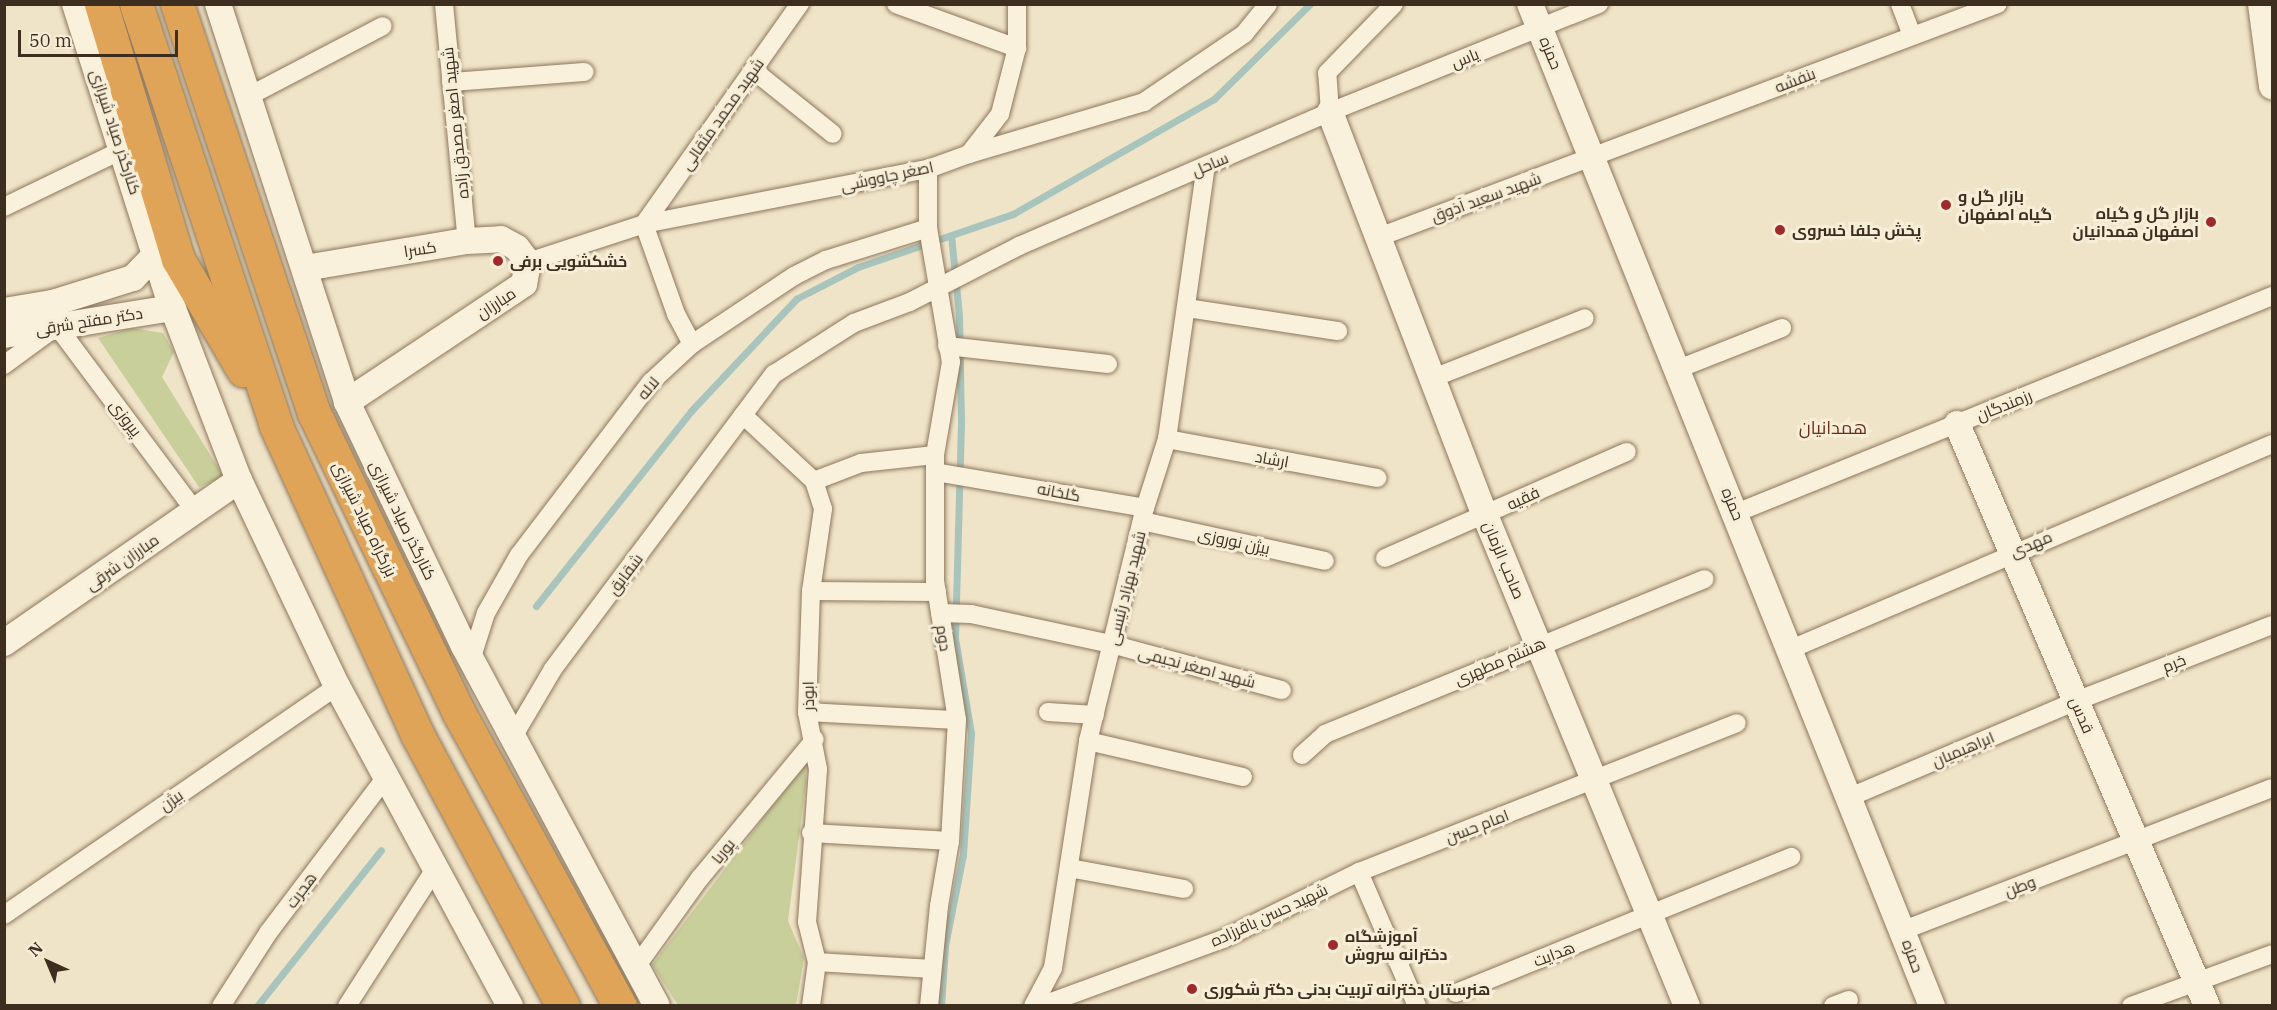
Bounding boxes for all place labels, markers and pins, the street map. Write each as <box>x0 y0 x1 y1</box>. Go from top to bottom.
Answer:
place label: بازار گل و گیاه اصفهان <box>1958 186 2052 224</box>
marker: بازار گل و گیاه اصفهان <box>1939 198 1953 212</box>
place label: بازار گل و گیاه اصفهان همدانیان <box>2072 203 2199 241</box>
marker: بازار گل و گیاه اصفهان همدانیان <box>2204 215 2218 229</box>
place label: پخش جلفا خسروی <box>1792 220 1921 240</box>
marker: پخش جلفا خسروی <box>1773 223 1787 237</box>
place label: خشکشویی برفی <box>510 251 627 271</box>
marker: خشکشویی برفی <box>491 254 505 268</box>
place label: آموزشگاه دخترانه سروش <box>1345 926 1447 964</box>
marker: آموزشگاه دخترانه سروش <box>1326 938 1340 952</box>
place label: هنرستان دخترانه تربیت بدنی دکتر شکوری <box>1204 979 1490 999</box>
marker: هنرستان دخترانه تربیت بدنی دکتر شکوری <box>1185 982 1199 996</box>

